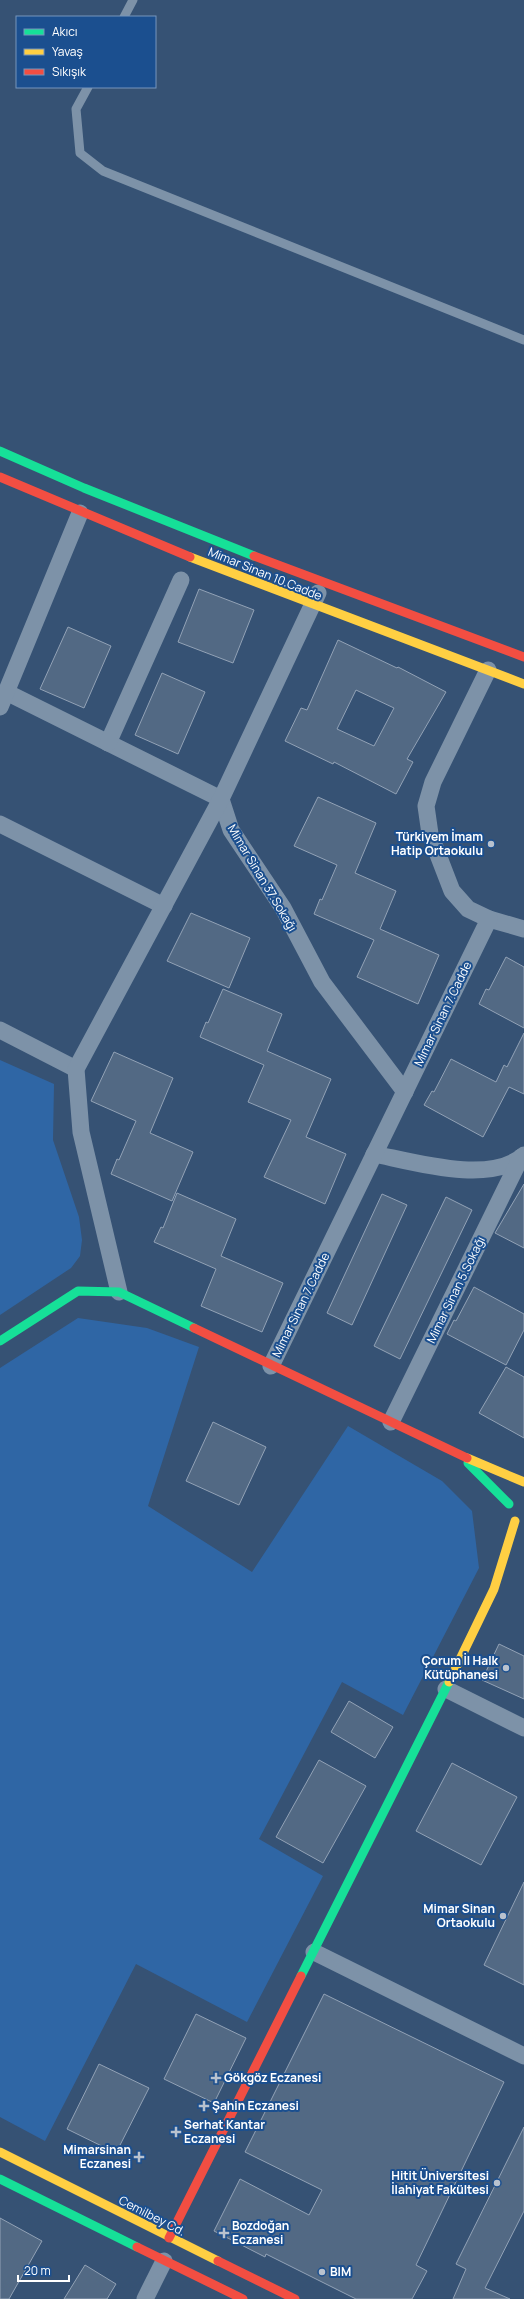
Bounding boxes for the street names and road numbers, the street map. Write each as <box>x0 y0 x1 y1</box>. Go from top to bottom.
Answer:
street label: Mimar Sinan 10.Cadde <box>206 543 325 604</box>
street label: Mimar Sinan 37.Sokağı <box>224 821 301 934</box>
street label: Mimar Sinan 7.Cadde <box>410 958 475 1069</box>
street label: Mimar Sinan 5.Sokağı <box>422 1233 489 1346</box>
street label: Mimar Sinan 7.Cadde <box>268 1249 333 1360</box>
street label: Cemilbey Cd. <box>116 2191 188 2240</box>

